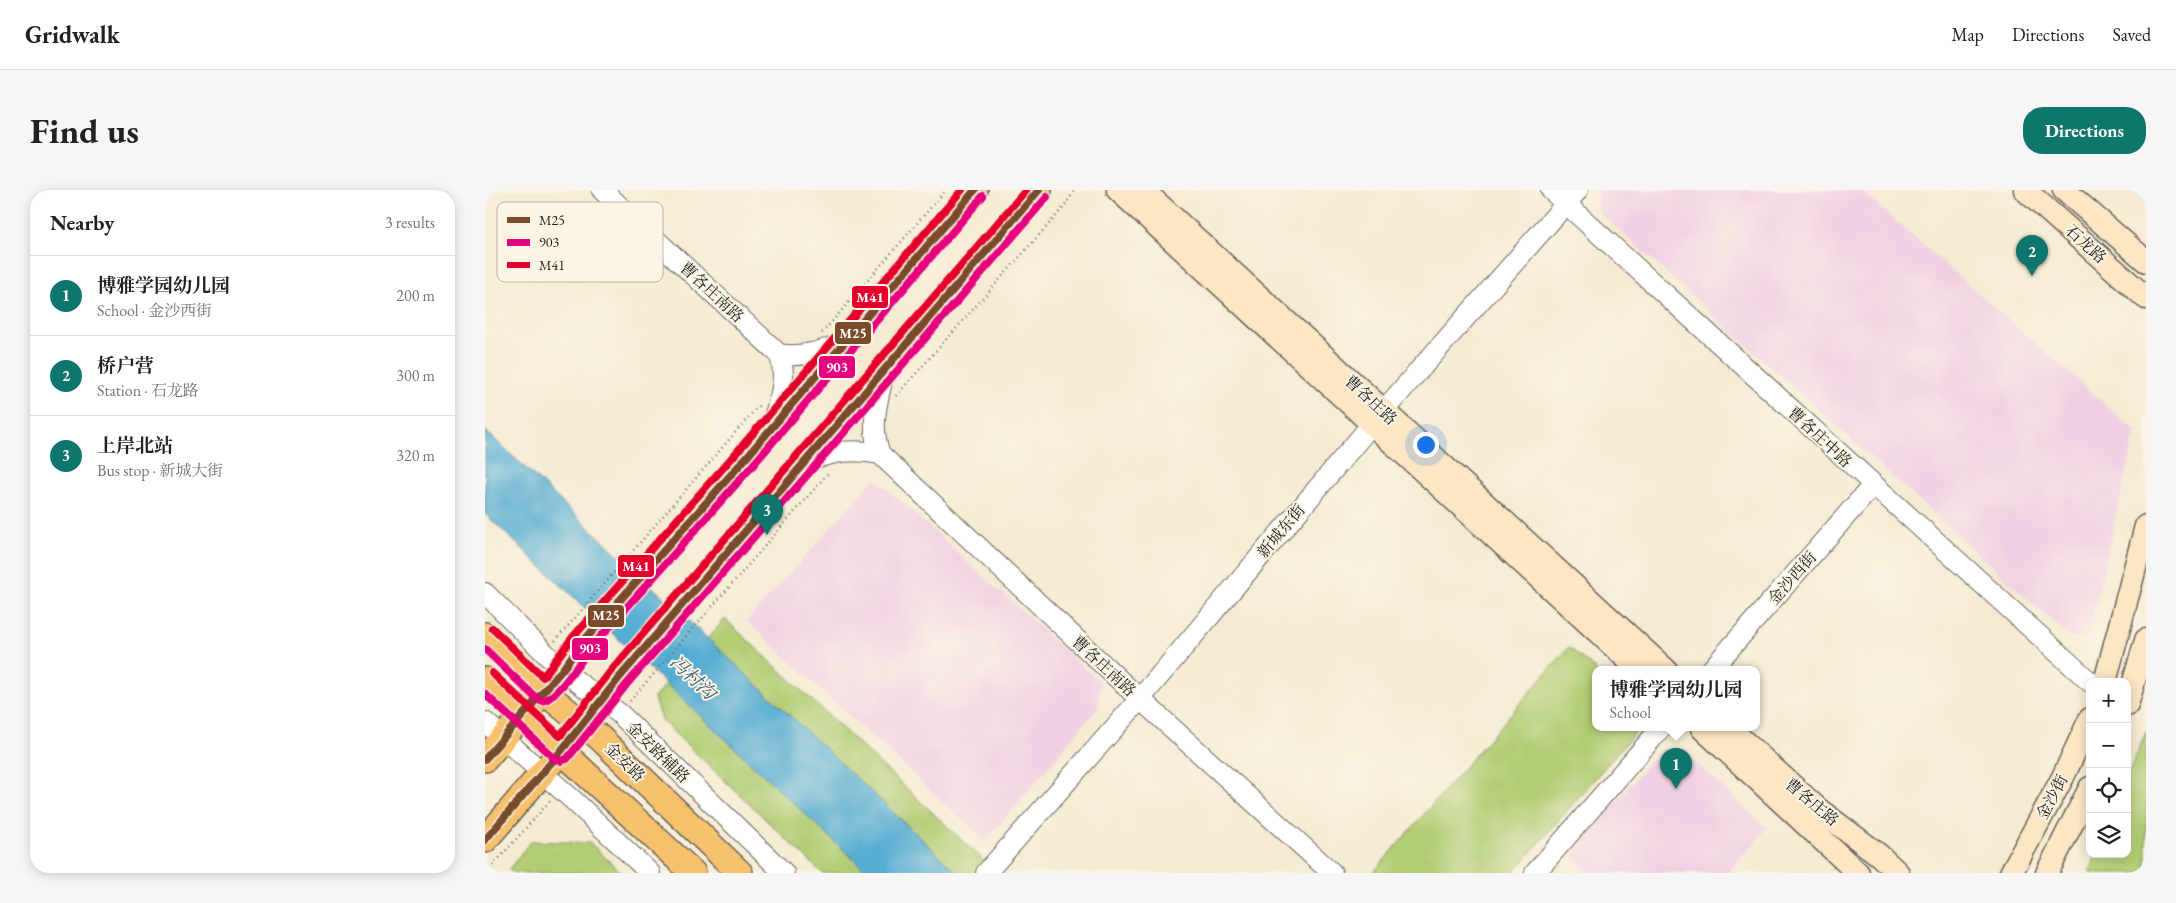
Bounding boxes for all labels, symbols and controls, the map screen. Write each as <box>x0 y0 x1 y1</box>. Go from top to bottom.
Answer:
text: Gridwalk <box>25 19 120 50</box>
text: Map <box>1952 23 1984 46</box>
text: Directions <box>2012 23 2084 46</box>
text: Saved <box>2112 23 2151 46</box>
button: Directions <box>2023 107 2146 154</box>
text: Find us <box>30 108 139 153</box>
legend <box>497 202 663 282</box>
text: Nearby <box>50 209 114 236</box>
text: M25 <box>539 211 565 229</box>
text: 3 results <box>385 212 435 233</box>
street label: 石龙路 <box>2061 220 2111 268</box>
text: 903 <box>539 233 559 251</box>
pin: 2 <box>2016 235 2048 276</box>
text: M41 <box>539 256 565 274</box>
street label: 曹各庄南路 <box>676 257 748 327</box>
text: 博雅学园幼儿园 <box>97 273 230 298</box>
text: 1 <box>62 285 70 306</box>
text: 200 m <box>396 285 435 306</box>
line badge: M41 <box>851 285 889 309</box>
text: M41 <box>856 288 884 306</box>
text: School · 金沙西街 <box>97 300 212 321</box>
line badge: M25 <box>834 321 872 345</box>
text: M25 <box>839 324 867 342</box>
text: 桥户营 <box>97 353 154 378</box>
line badge: 903 <box>818 355 856 379</box>
text: 903 <box>826 358 848 376</box>
text: 2 <box>62 365 70 386</box>
text: 300 m <box>396 365 435 386</box>
street label: 曹各庄路 <box>1340 370 1402 430</box>
text: Station · 石龙路 <box>97 380 199 401</box>
street label: 曹各庄中路 <box>1784 402 1856 472</box>
your location <box>1413 432 1439 458</box>
text: 上岸北站 <box>97 433 173 458</box>
text: 3 <box>62 445 70 466</box>
text: 320 m <box>396 445 435 466</box>
text: Bus stop · 新城大街 <box>97 460 223 481</box>
pin: 3 <box>751 494 783 535</box>
street label: 新城东街 <box>1252 500 1310 562</box>
street label: 金沙西街 <box>1763 547 1821 609</box>
line badge: M41 <box>617 554 655 578</box>
text: M41 <box>622 557 650 575</box>
line badge: M25 <box>587 604 625 628</box>
text: M25 <box>592 606 620 624</box>
street label: 曹各庄南路 <box>1068 631 1140 701</box>
line badge: 903 <box>571 637 609 661</box>
text: 903 <box>579 639 601 657</box>
water label: 冯村沟 <box>665 650 723 706</box>
popup <box>1592 666 1760 731</box>
text: 博雅学园幼儿园 <box>1609 677 1743 702</box>
map controls <box>2086 678 2131 858</box>
button: + <box>2086 678 2131 723</box>
text: School <box>1609 702 1651 723</box>
street label: 金安路辅路 <box>623 717 693 787</box>
button: − <box>2086 723 2131 768</box>
street label: 金安路 <box>601 738 649 786</box>
pin: 1 <box>1660 748 1692 789</box>
button: locate <box>2086 768 2131 813</box>
street label: 金沙街 <box>2031 771 2073 823</box>
street label: 曹各庄路 <box>1781 773 1843 831</box>
button: layers <box>2086 813 2131 858</box>

